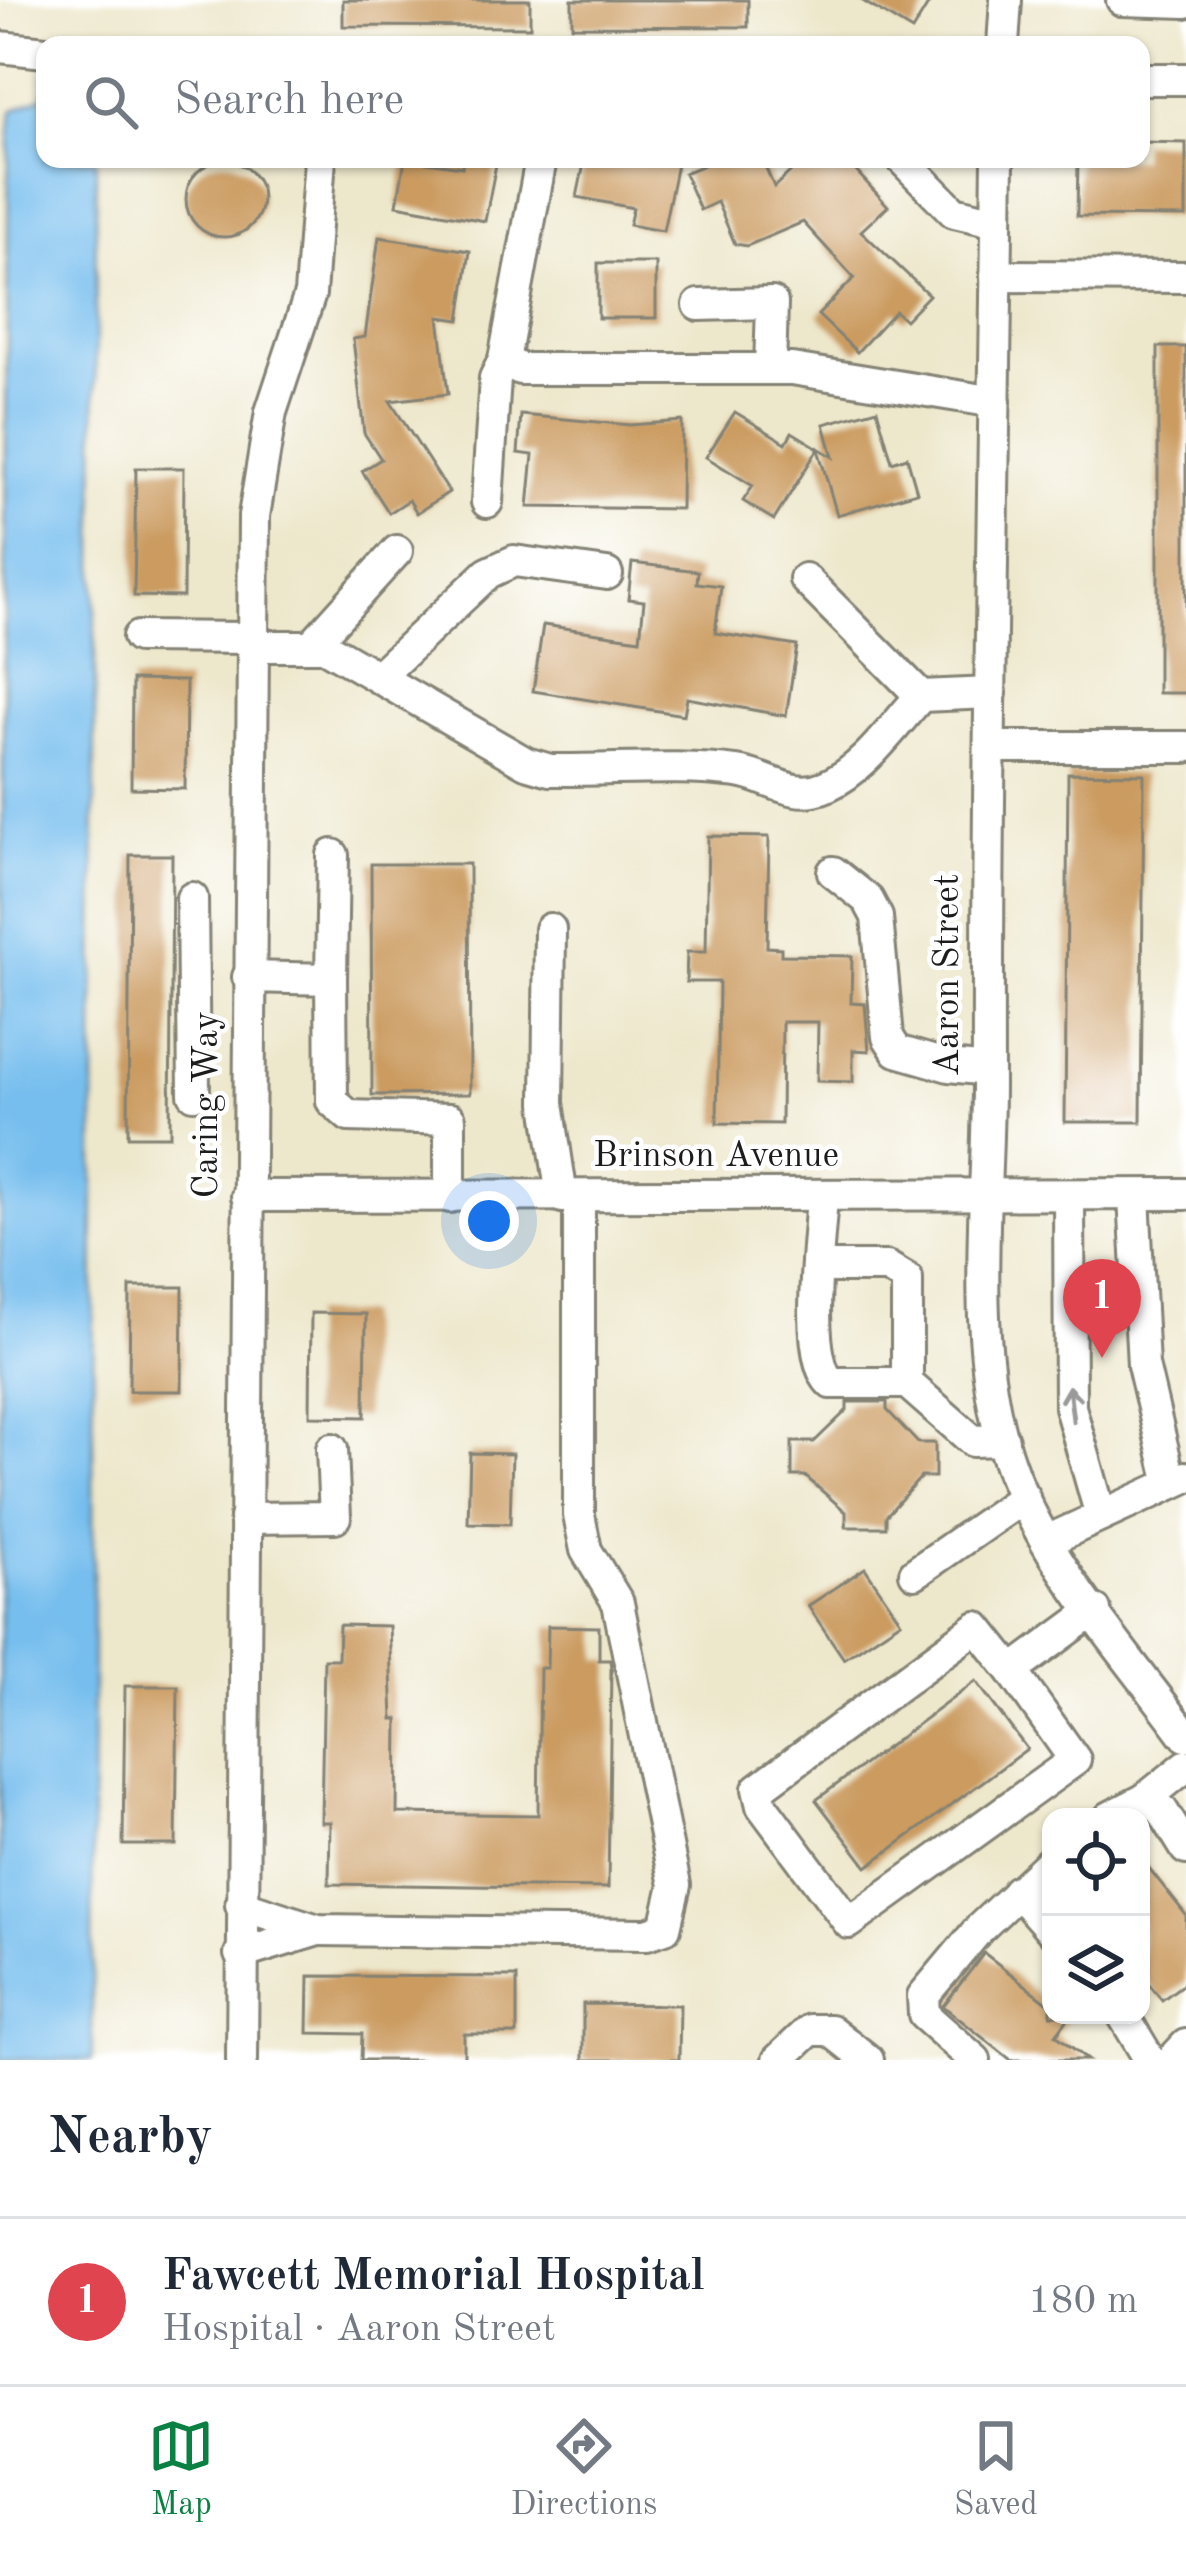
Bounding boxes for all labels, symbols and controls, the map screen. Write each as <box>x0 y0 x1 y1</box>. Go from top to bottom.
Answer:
search box <box>36 36 1150 168</box>
icon: search <box>78 69 144 135</box>
text: Search here <box>174 79 404 124</box>
street label: Aaron Street <box>931 874 967 1076</box>
street label: Caring Way <box>190 1011 226 1199</box>
street label: Brinson Avenue <box>593 1139 839 1175</box>
your location <box>459 1191 519 1251</box>
pin: 1 <box>1063 1259 1141 1358</box>
one-way arrow <box>1059 1385 1082 1424</box>
map controls <box>1042 1808 1150 2024</box>
button: locate <box>1042 1808 1150 1916</box>
button: layers <box>1042 1916 1150 2024</box>
text: Nearby <box>48 2113 213 2164</box>
text: Fawcett Memorial Hospital <box>162 2255 705 2300</box>
text: 1 <box>76 2282 98 2321</box>
text: 180 m <box>1028 2282 1138 2321</box>
text: Hospital · Aaron Street <box>162 2310 556 2349</box>
tab: Map <box>148 2413 214 2526</box>
tab: Directions <box>511 2413 657 2526</box>
tab: Saved <box>954 2413 1038 2526</box>

